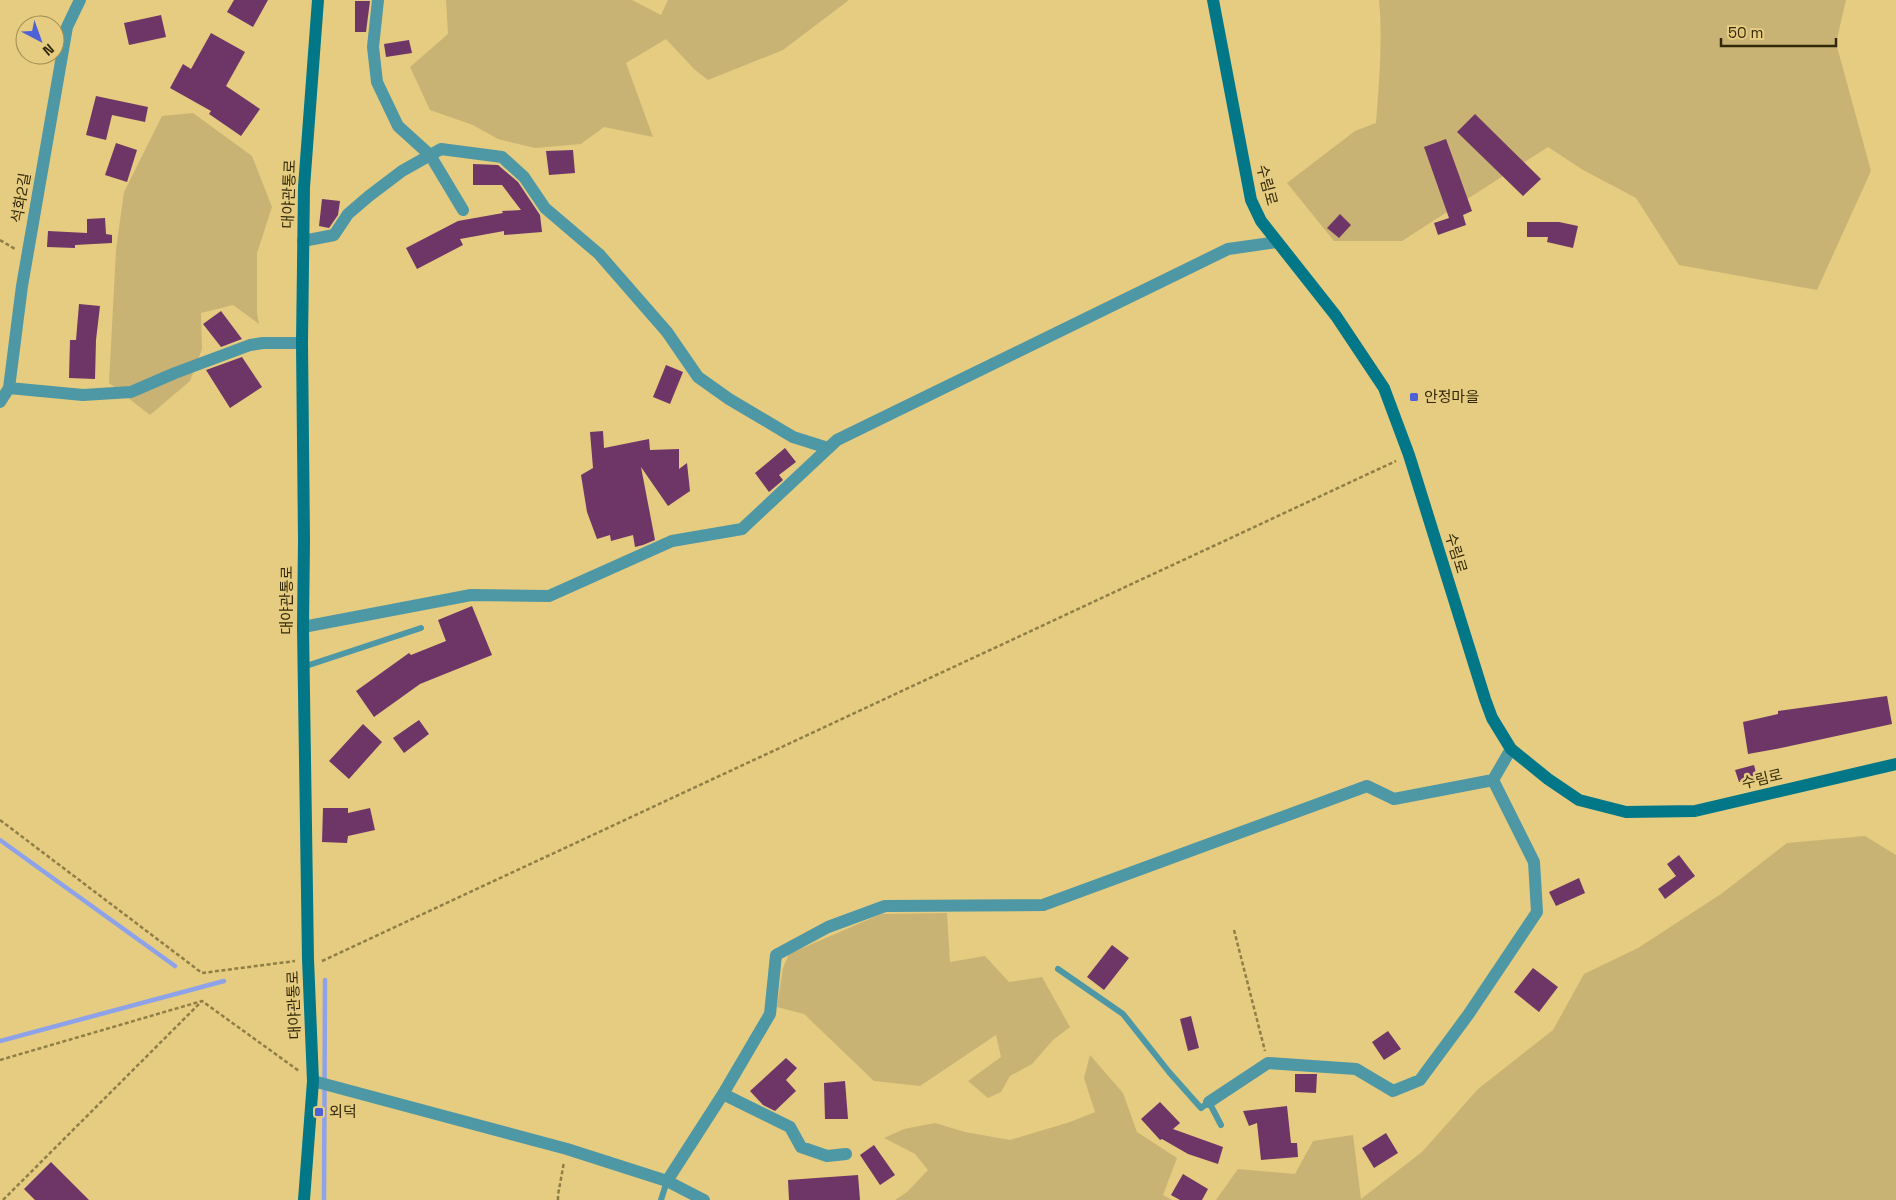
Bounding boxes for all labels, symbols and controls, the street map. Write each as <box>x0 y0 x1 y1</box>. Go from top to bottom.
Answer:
north arrow <box>15 15 65 65</box>
scale bar <box>1721 15 1836 47</box>
text: 50 m <box>1728 23 1763 42</box>
text: N <box>39 40 58 60</box>
street label: 대야관통로 <box>278 159 299 229</box>
street label: 수림로 <box>1253 162 1282 207</box>
street label: 석화2길 <box>7 171 34 224</box>
place label: 안정마을 <box>1424 387 1479 406</box>
marker: 안정마을 <box>1408 391 1420 403</box>
street label: 수림로 <box>1441 530 1472 575</box>
street label: 대야관통로 <box>277 565 296 635</box>
street label: 수림로 <box>1740 765 1784 792</box>
street label: 대야관통로 <box>283 970 304 1040</box>
place label: 외덕 <box>329 1102 357 1121</box>
marker: 외덕 <box>313 1106 325 1118</box>

